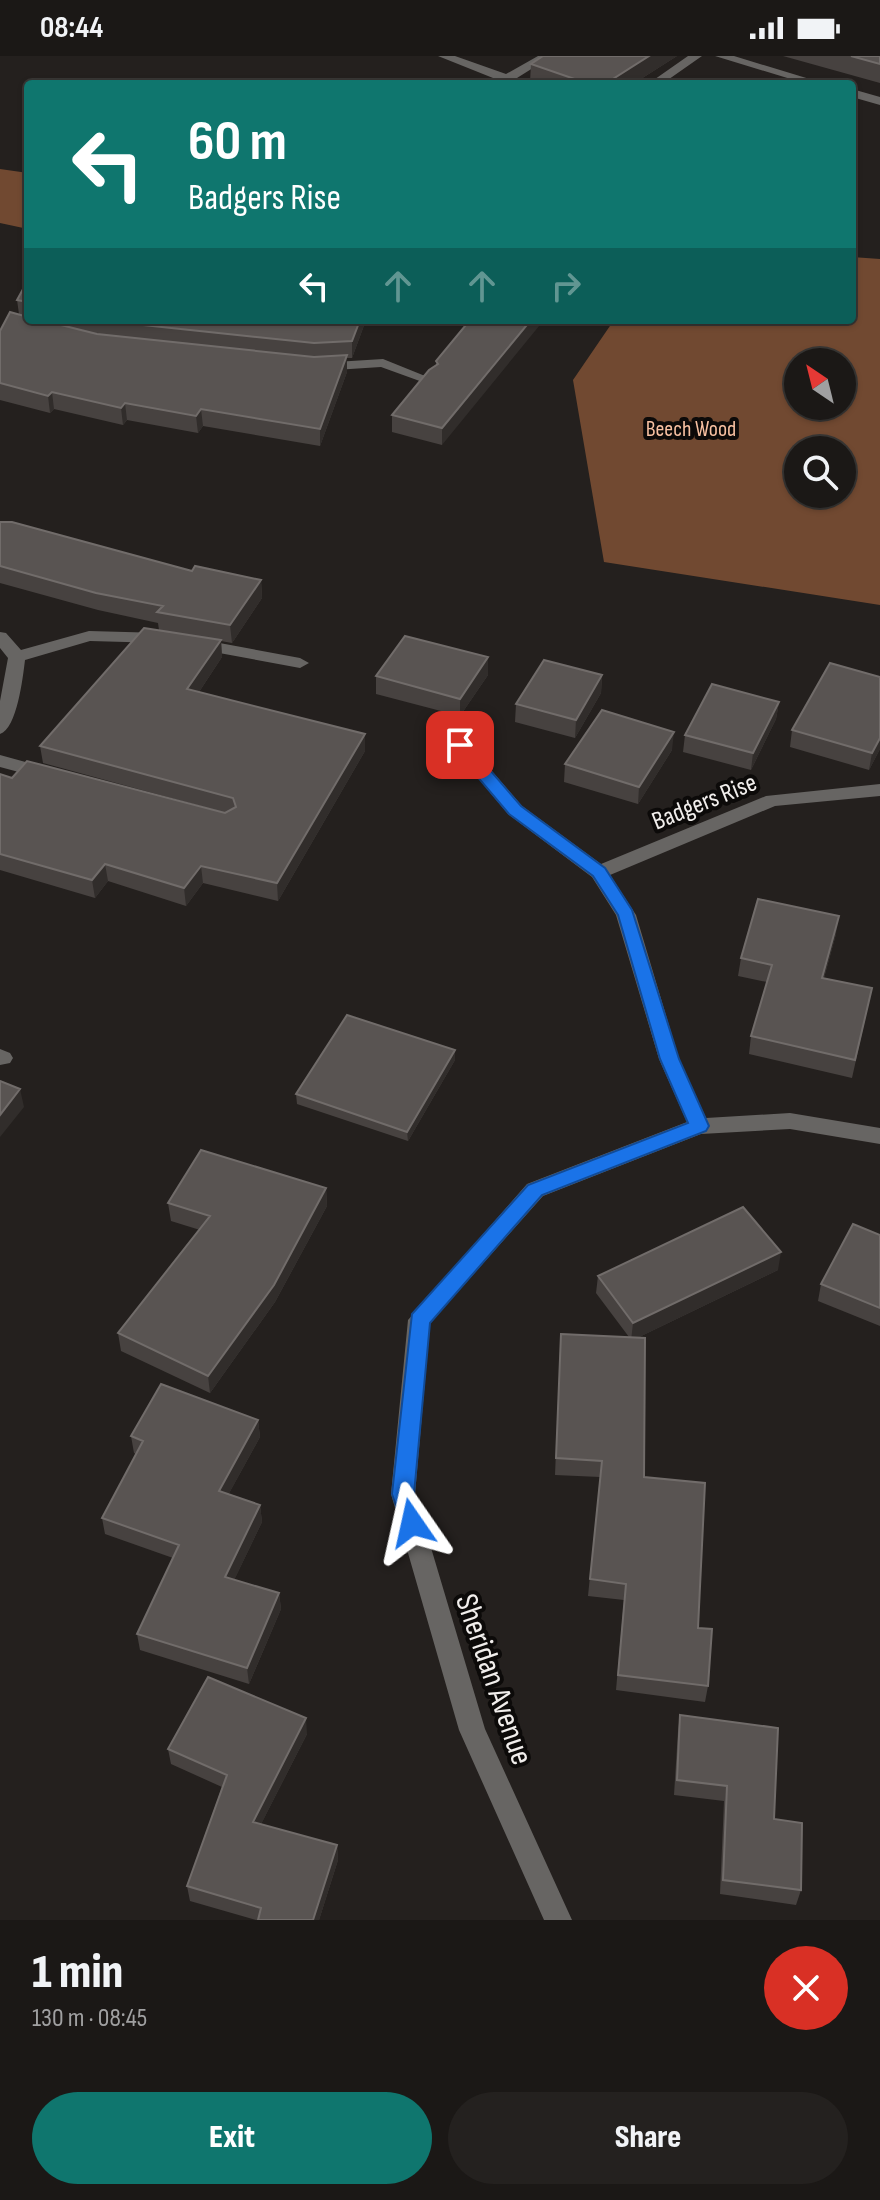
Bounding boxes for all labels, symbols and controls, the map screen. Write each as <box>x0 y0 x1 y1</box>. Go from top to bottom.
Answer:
text: 08:44 <box>40 10 103 46</box>
text: 60 m <box>188 109 287 176</box>
icon: left <box>56 112 160 216</box>
text: Badgers Rise <box>188 177 341 220</box>
icon: left <box>292 264 336 308</box>
icon: ahead <box>376 264 420 308</box>
icon: ahead <box>460 264 504 308</box>
icon: right <box>544 264 588 308</box>
north arrow <box>784 348 856 420</box>
map controls <box>784 348 856 508</box>
park label: Beech Wood <box>646 416 736 443</box>
button: search <box>784 436 856 508</box>
pin <box>426 711 494 779</box>
icon: arrive <box>438 723 482 767</box>
street label: Badgers Rise <box>648 767 762 837</box>
position arrow <box>370 1481 454 1565</box>
street label: Sheridan Avenue <box>446 1589 541 1770</box>
text: 1 min <box>32 1944 123 2001</box>
button: close <box>764 1946 848 2030</box>
text: 130 m · 08:45 <box>32 2003 147 2034</box>
button: Exit <box>32 2092 432 2184</box>
button: Share <box>448 2092 848 2184</box>

